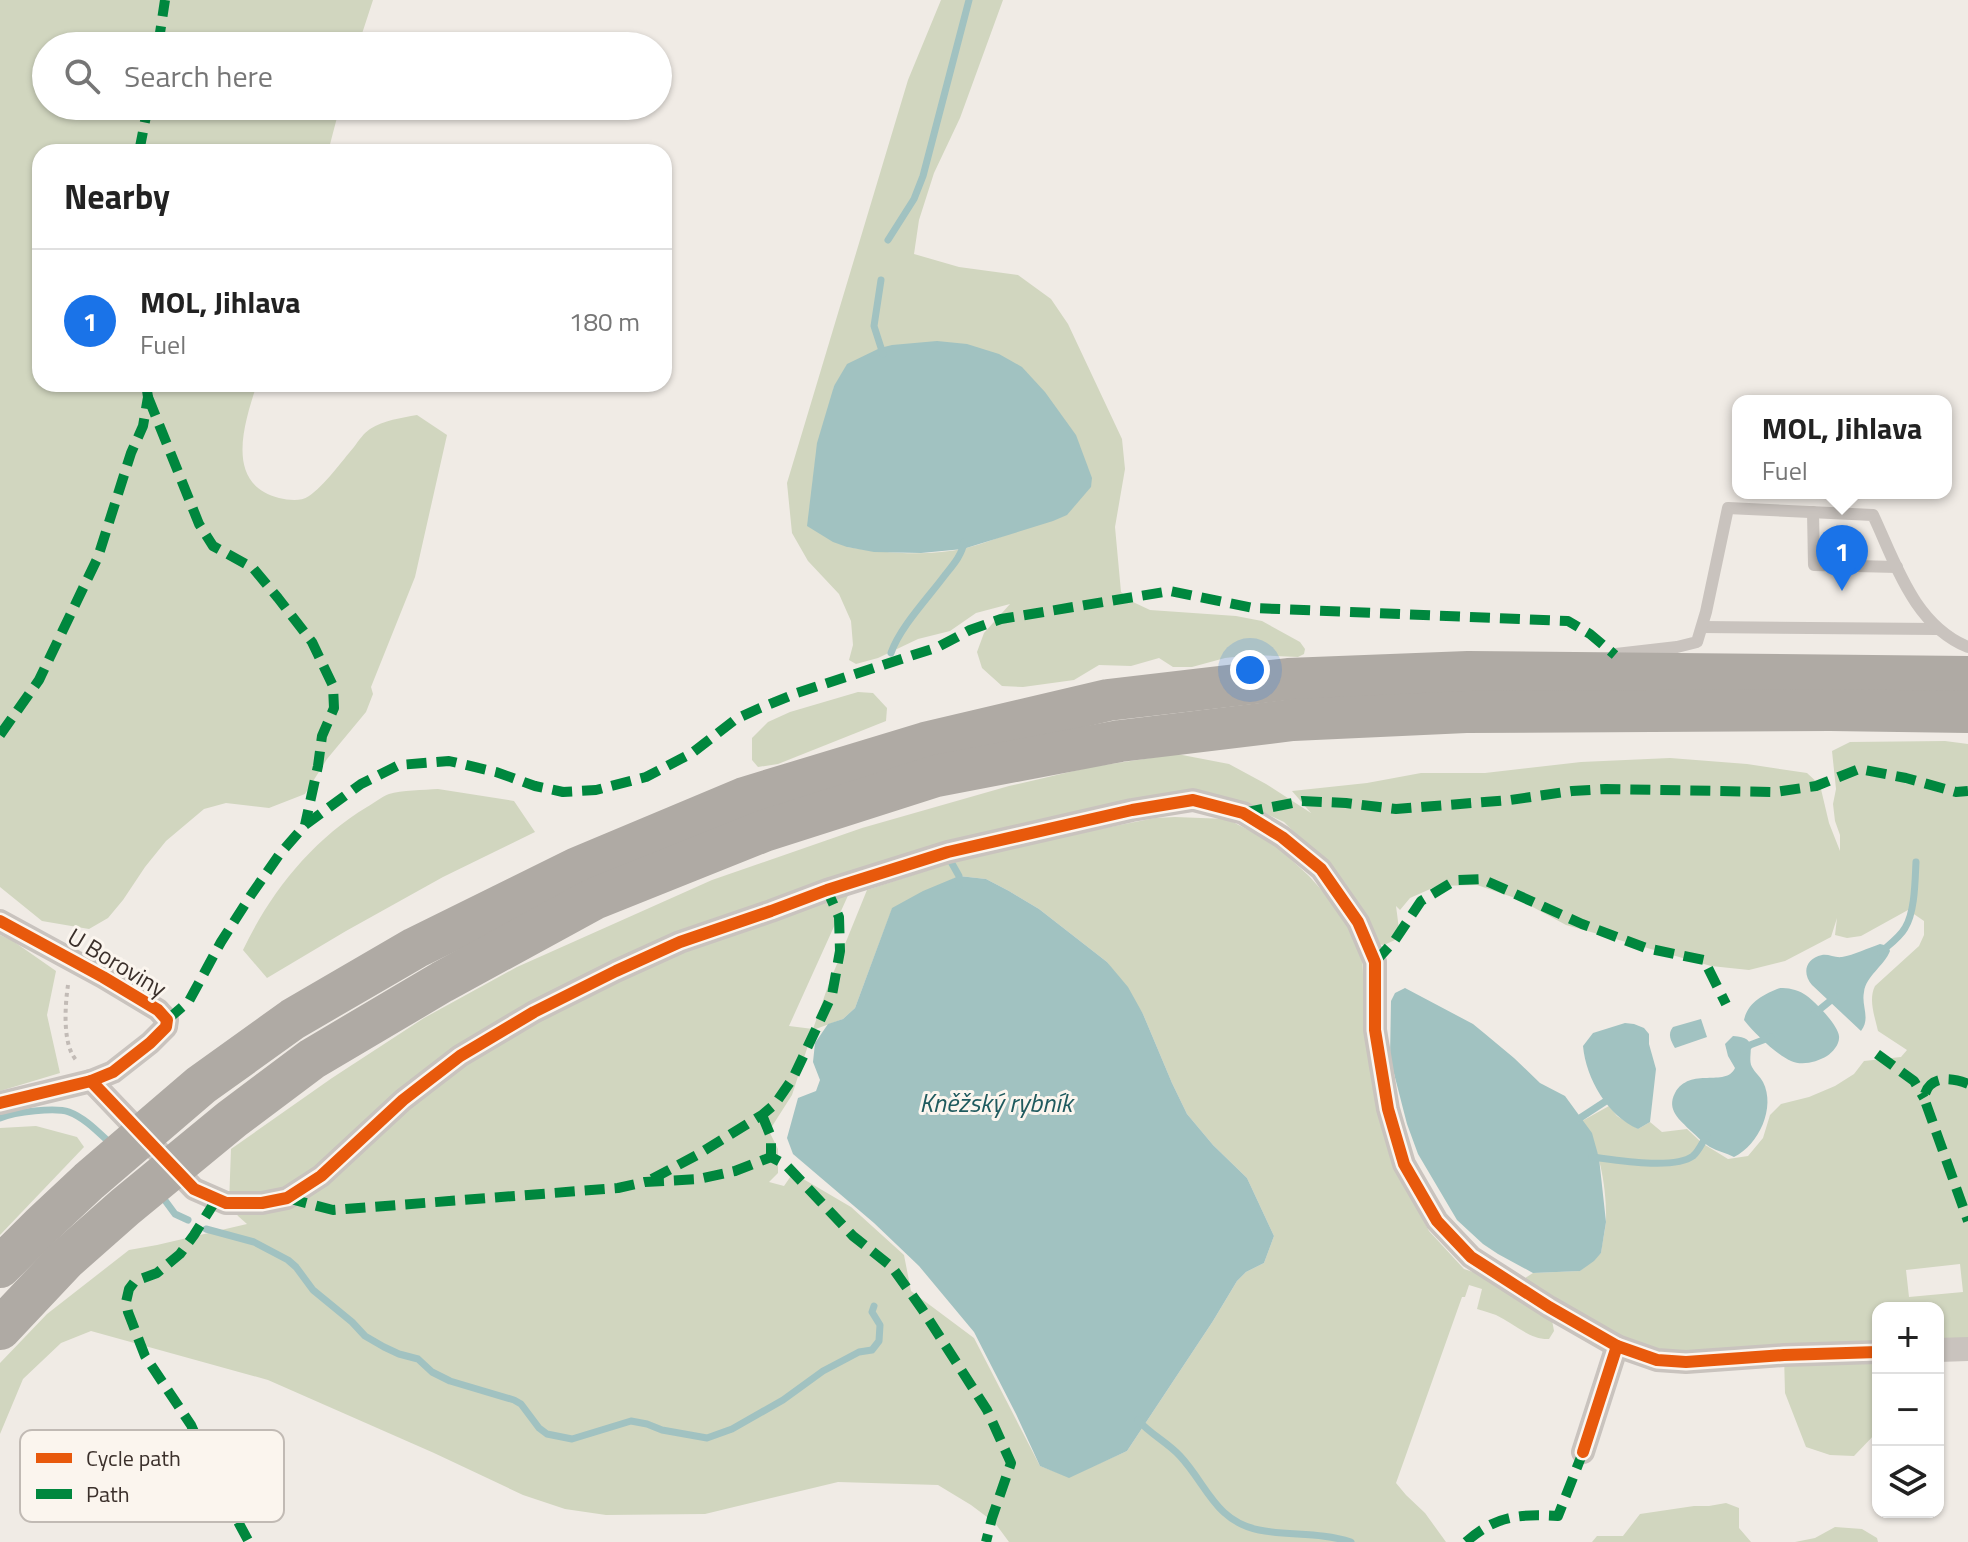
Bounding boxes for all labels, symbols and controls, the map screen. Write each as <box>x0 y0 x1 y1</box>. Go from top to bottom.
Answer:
search box <box>32 32 672 120</box>
text: Search here <box>124 53 273 99</box>
icon: search <box>60 54 104 98</box>
text: Nearby <box>64 170 170 222</box>
text: MOL, Jihlava <box>140 279 301 325</box>
text: 1 <box>83 302 97 341</box>
text: 180 m <box>569 302 640 341</box>
text: Fuel <box>140 325 186 364</box>
popup <box>1732 395 1952 499</box>
text: MOL, Jihlava <box>1762 405 1922 451</box>
text: Fuel <box>1762 451 1808 490</box>
pin: 1 <box>1816 525 1868 591</box>
your location <box>1230 650 1270 690</box>
street label: U Boroviny <box>61 918 174 1006</box>
water label: Kněžský rybník <box>920 1083 1076 1122</box>
map controls <box>1872 1302 1944 1518</box>
button: + <box>1872 1302 1944 1374</box>
button: − <box>1872 1374 1944 1446</box>
legend <box>20 1430 284 1522</box>
text: Cycle path <box>86 1441 181 1475</box>
button: layers <box>1872 1446 1944 1518</box>
text: Path <box>86 1477 130 1511</box>

